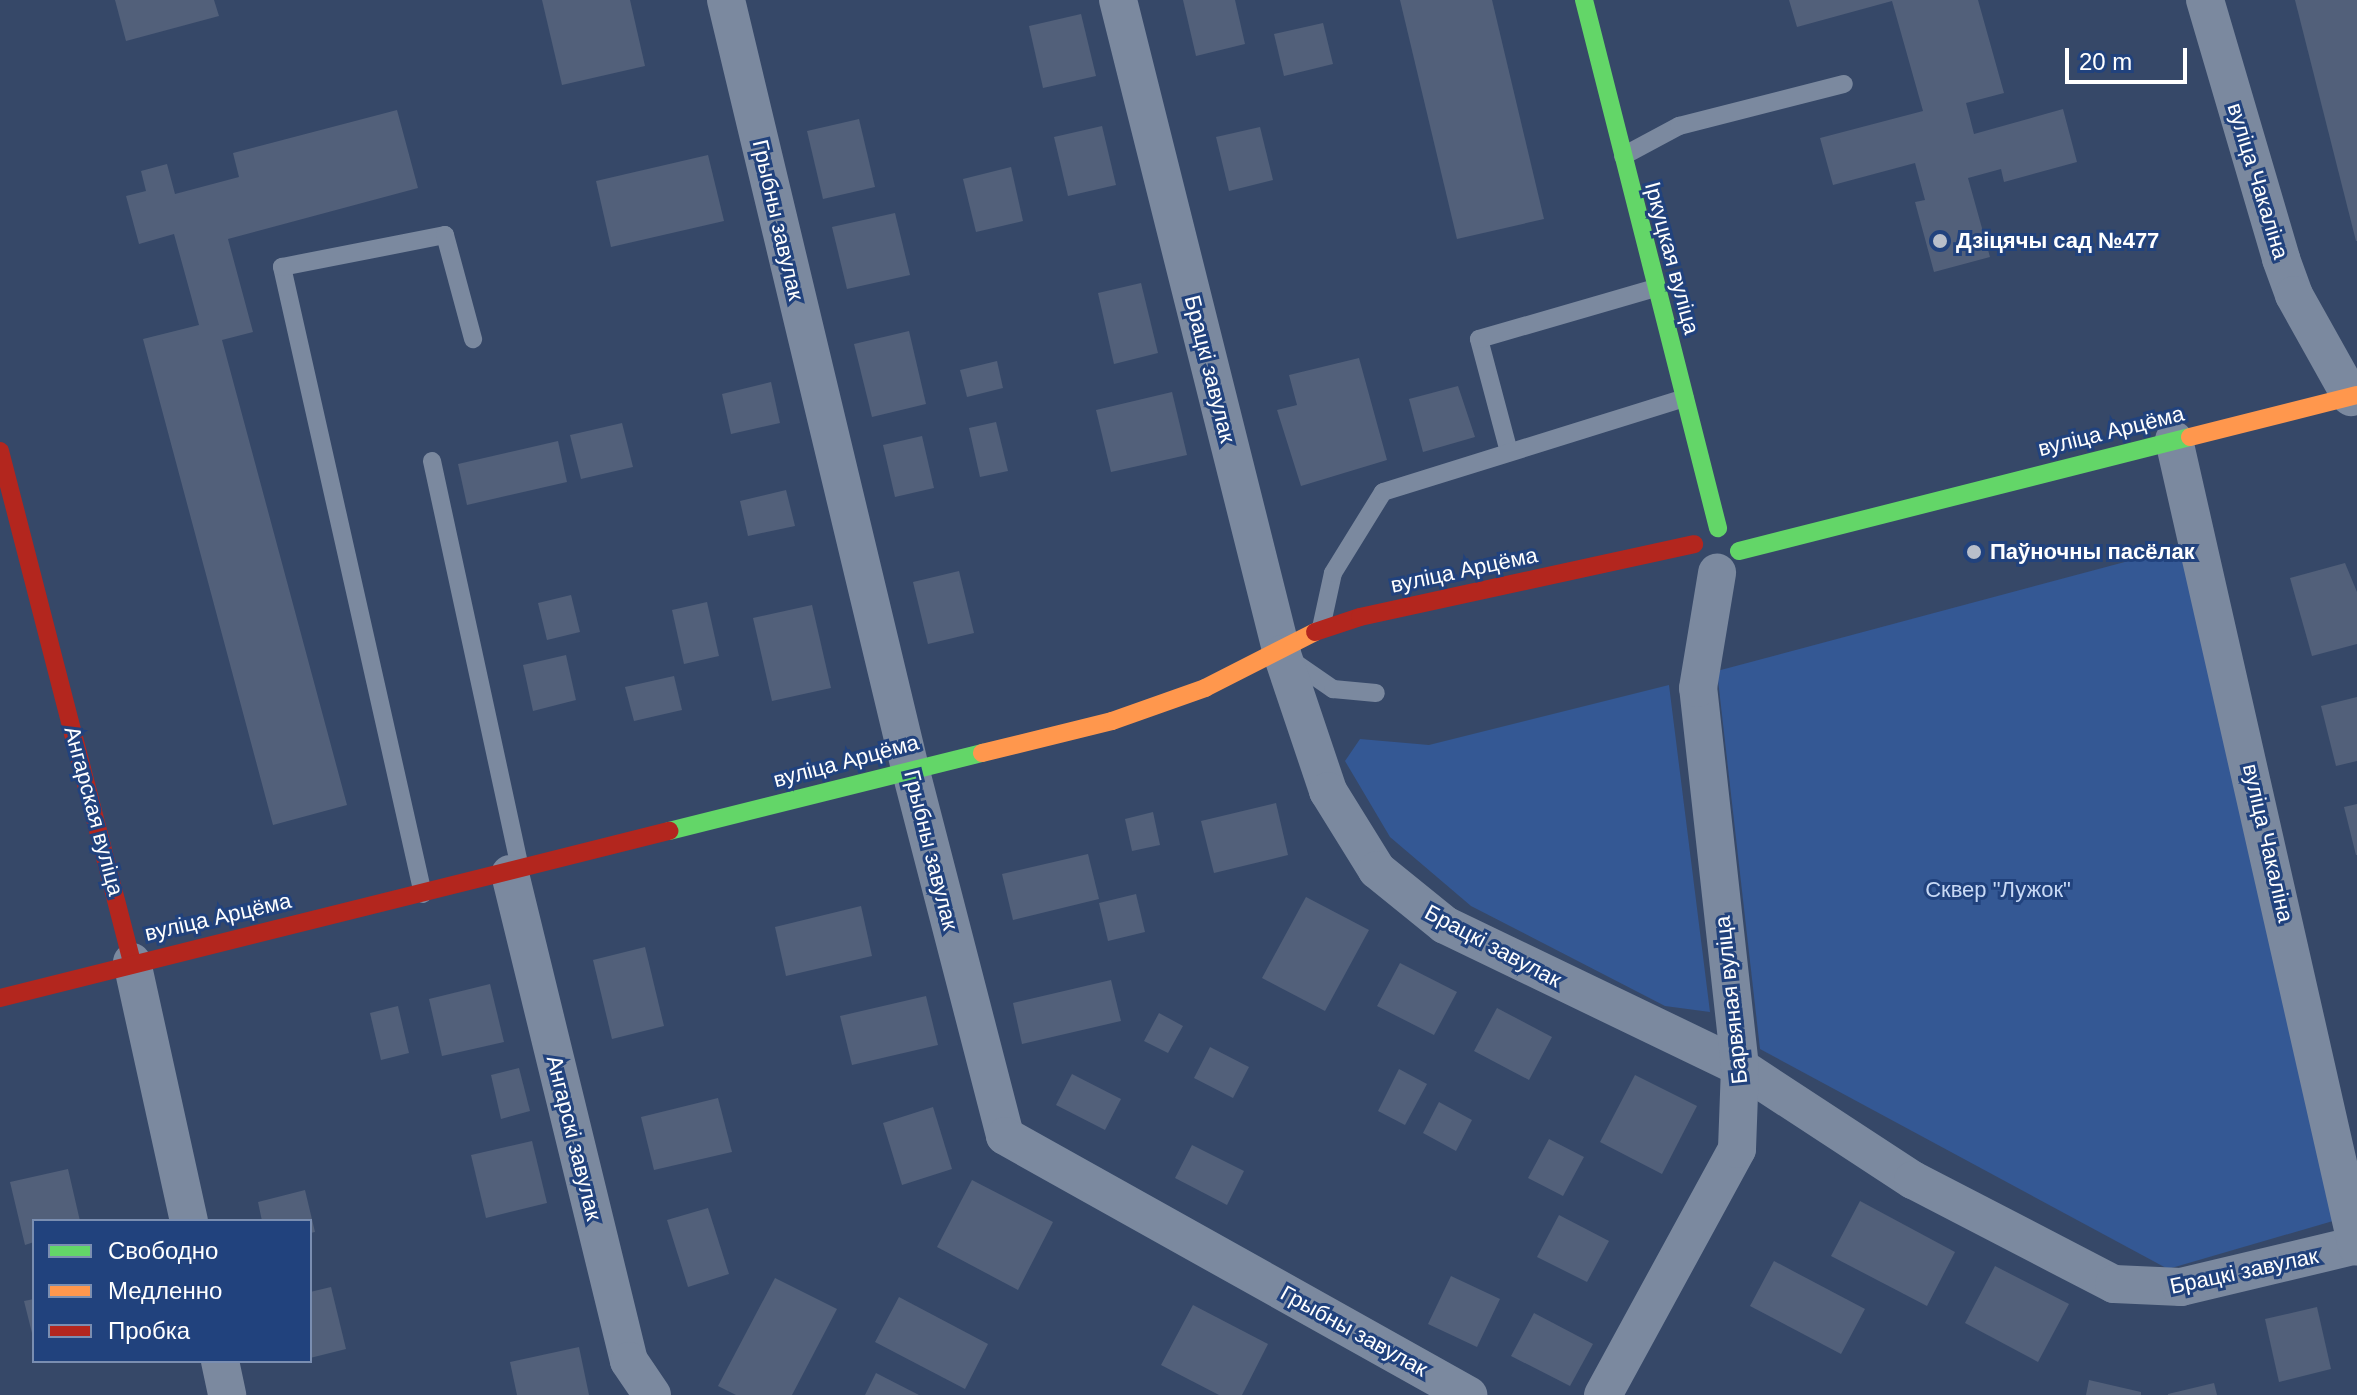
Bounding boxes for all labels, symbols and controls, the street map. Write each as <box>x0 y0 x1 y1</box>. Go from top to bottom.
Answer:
scale bar <box>2069 32 2191 82</box>
text: 20 m <box>2079 48 2132 75</box>
street label: вуліца Чакаліна <box>2222 100 2294 262</box>
street label: Грыбны завулак <box>747 137 809 303</box>
street label: Іркуцкая вуліца <box>1639 179 1705 337</box>
place label: Дзіцячы сад №477 <box>1956 228 2159 254</box>
marker: Дзіцячы сад №477 <box>1931 232 1949 250</box>
street label: Брацкі завулак <box>1179 293 1241 445</box>
street label: вуліца Арцёма <box>2035 400 2187 462</box>
place label: Паўночны пасёлак <box>1990 539 2195 565</box>
street label: вуліца Арцёма <box>1388 542 1540 598</box>
marker: Паўночны пасёлак <box>1965 543 1983 561</box>
street label: Ангарская вуліца <box>59 723 129 899</box>
street label: вуліца Арцёма <box>770 729 922 793</box>
street label: вуліца Чакаліна <box>2237 761 2299 925</box>
street label: Грыбны завулак <box>898 767 964 933</box>
park label: Сквер "Лужок" <box>1925 877 2071 903</box>
street label: вуліца Арцёма <box>142 887 294 947</box>
street label: Брацкі завулак <box>1420 899 1566 993</box>
street label: Барвяная вуліца <box>1709 915 1753 1085</box>
street label: Ангарскі завулак <box>541 1053 607 1223</box>
legend <box>32 1219 312 1363</box>
text: Свободно <box>108 1237 218 1264</box>
street label: Брацкі завулак <box>2167 1242 2321 1300</box>
text: Медленно <box>108 1277 222 1304</box>
street label: Грыбны завулак <box>1276 1280 1432 1382</box>
text: Пробка <box>108 1317 190 1344</box>

